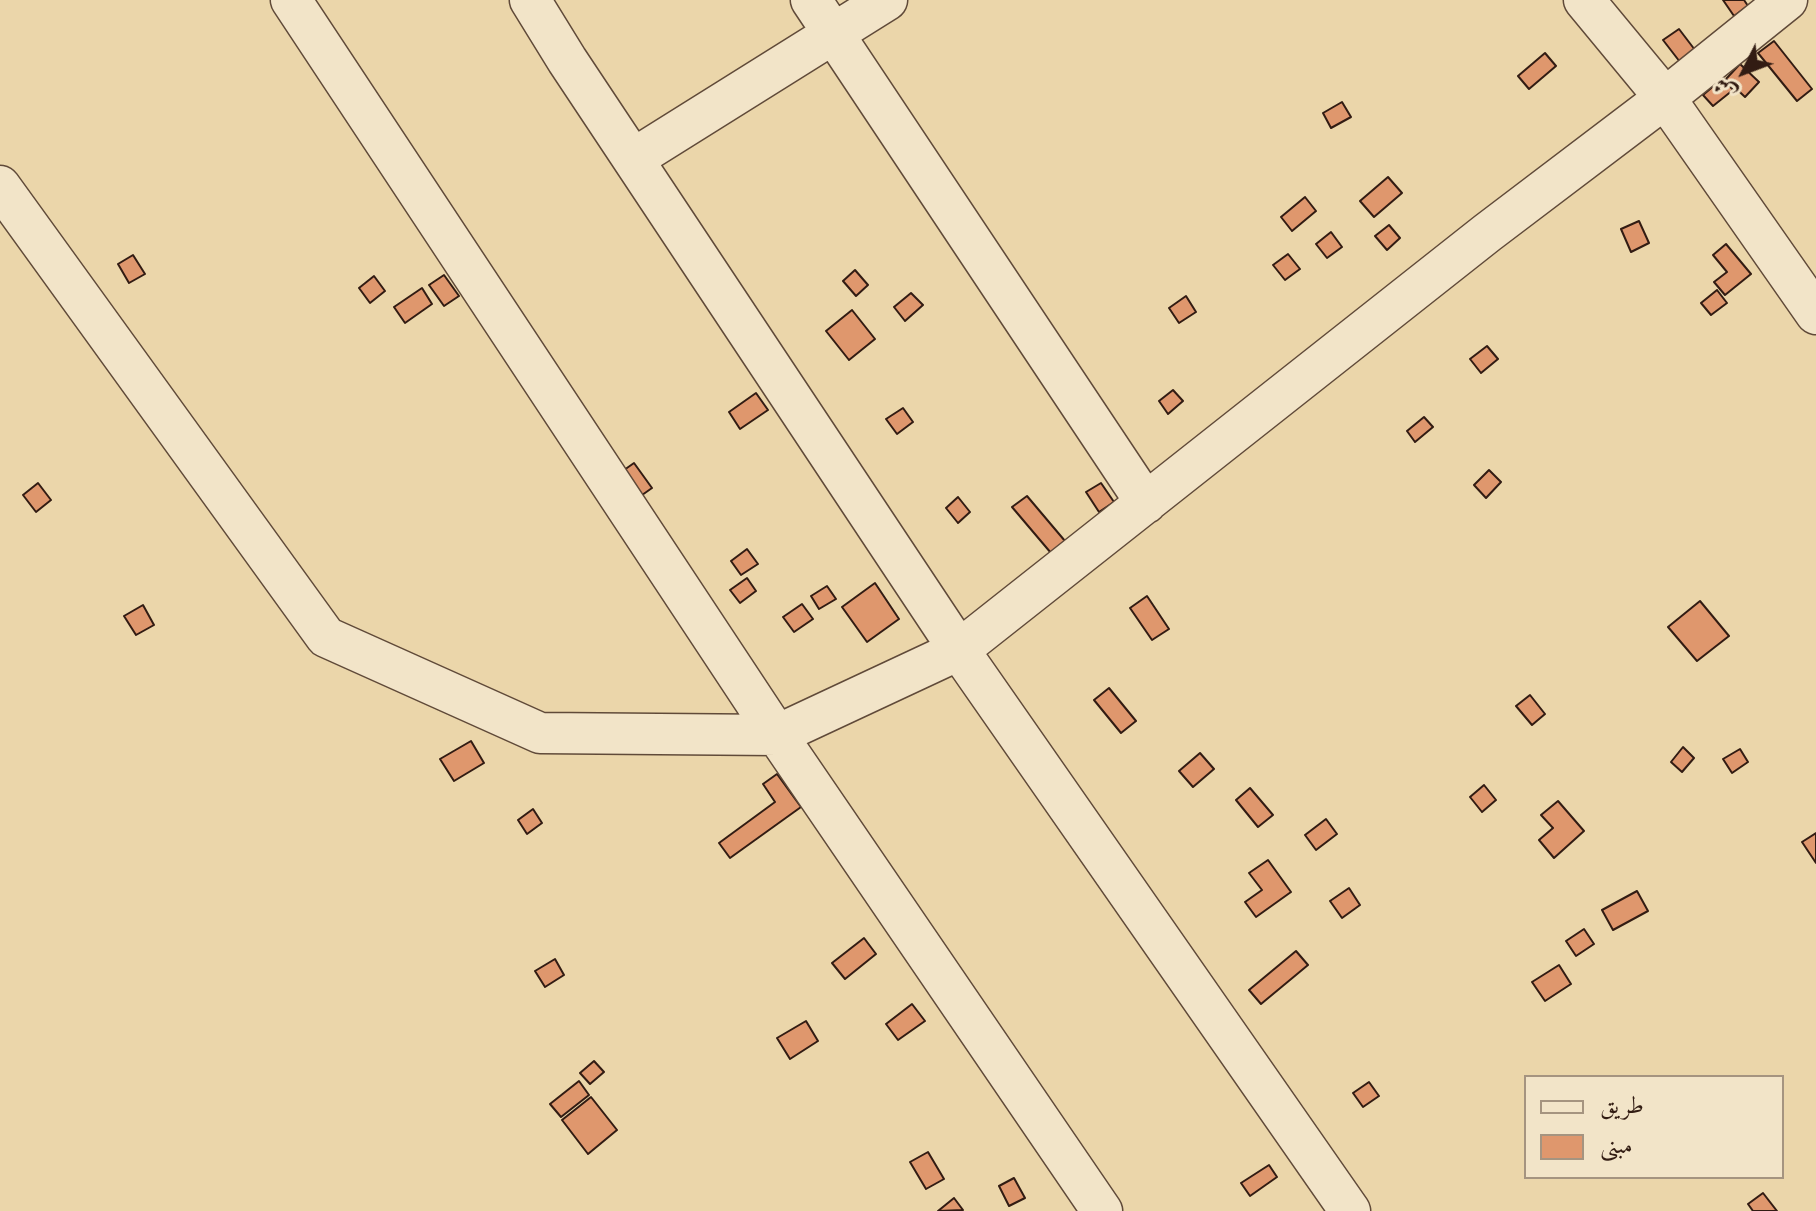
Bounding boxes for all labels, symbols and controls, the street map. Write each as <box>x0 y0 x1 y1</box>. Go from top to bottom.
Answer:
north arrow <box>1704 32 1784 112</box>
text: ش <box>1711 73 1742 104</box>
legend <box>1524 1075 1784 1179</box>
text: طريق <box>1600 1095 1644 1119</box>
text: مبنى <box>1600 1135 1633 1159</box>

